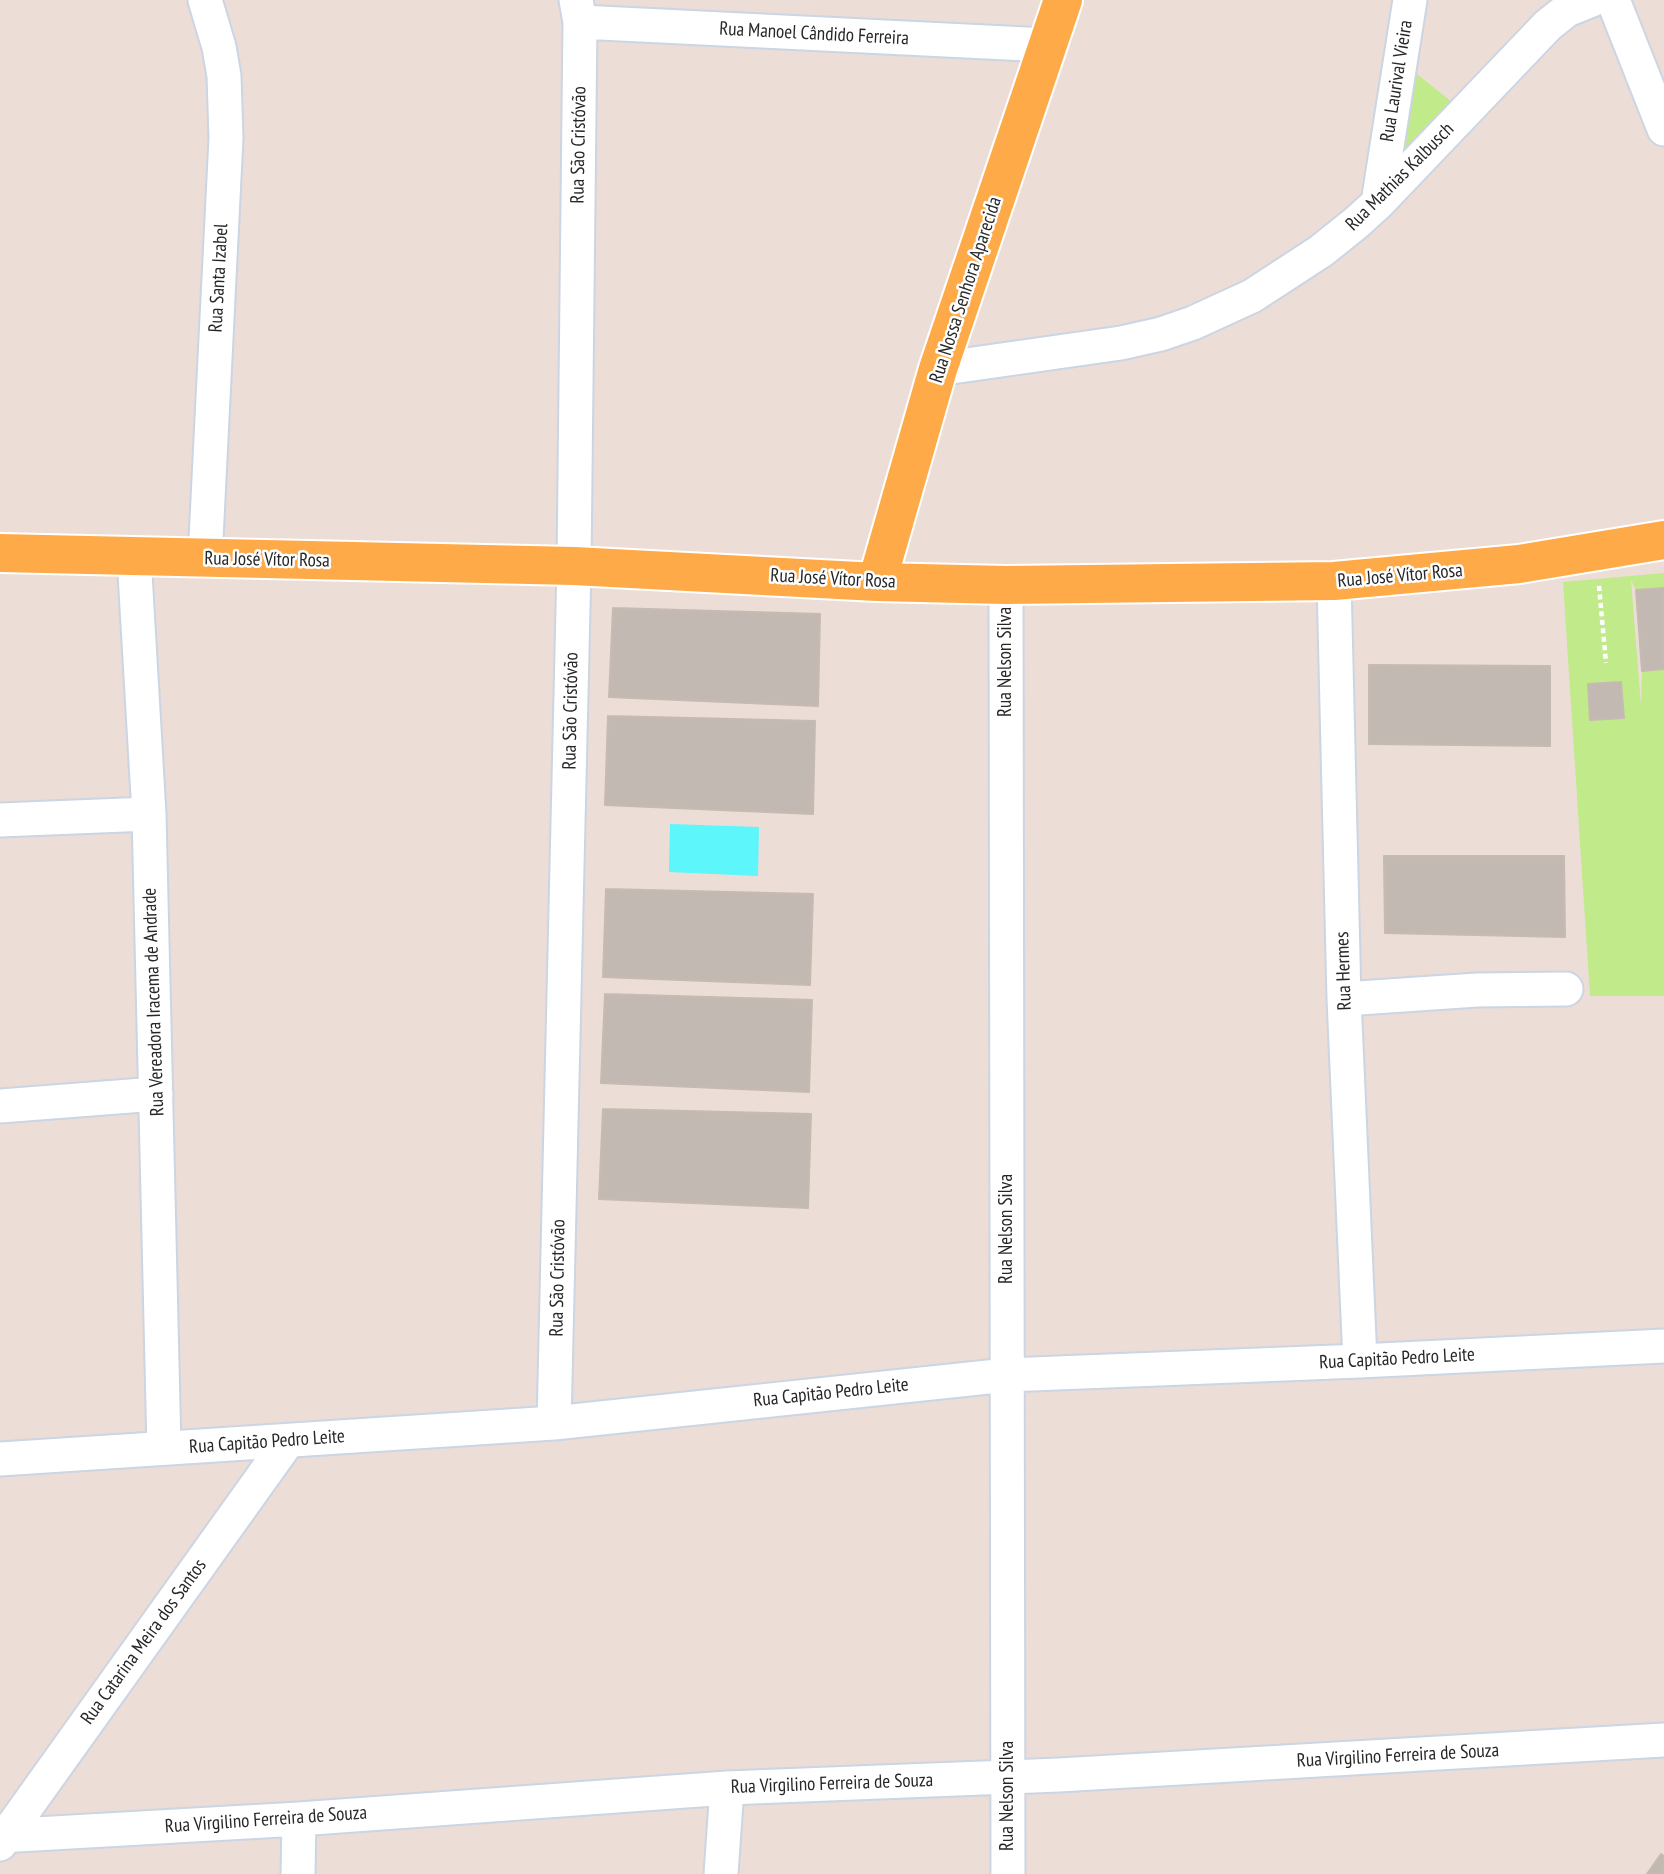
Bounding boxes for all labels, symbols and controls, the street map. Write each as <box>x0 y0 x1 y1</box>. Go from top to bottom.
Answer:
street label: Rua Manoel Cândido Ferreira <box>719 18 909 50</box>
street label: Rua Laurival Vieira <box>1376 19 1418 143</box>
street label: Rua São Cristóvão <box>567 86 591 204</box>
street label: Rua Mathias Kalbusch <box>1341 118 1459 236</box>
street label: Rua Nossa Senhora Aparecida <box>925 194 1007 386</box>
street label: Rua Santa Izabel <box>205 223 233 333</box>
street label: Rua José Vítor Rosa <box>204 548 330 572</box>
street label: Rua José Vítor Rosa <box>1337 559 1463 593</box>
street label: Rua José Vítor Rosa <box>770 564 896 594</box>
street label: Rua Nelson Silva <box>995 607 1017 717</box>
street label: Rua São Cristóvão <box>559 652 583 770</box>
street label: Rua Vereadora Iracema de Andrade <box>139 887 169 1117</box>
street label: Rua Hermes <box>1331 931 1357 1011</box>
street label: Rua Nelson Silva <box>996 1174 1018 1284</box>
street label: Rua São Cristóvão <box>546 1219 570 1337</box>
street label: Rua Capitão Pedro Leite <box>1319 1344 1475 1374</box>
street label: Rua Capitão Pedro Leite <box>752 1374 910 1412</box>
street label: Rua Capitão Pedro Leite <box>188 1425 346 1459</box>
street label: Rua Catarina Meira dos Santos <box>76 1555 212 1729</box>
street label: Rua Virgilino Ferreira de Souza <box>1296 1739 1500 1773</box>
street label: Rua Nelson Silva <box>997 1741 1019 1851</box>
street label: Rua Virgilino Ferreira de Souza <box>730 1769 934 1799</box>
street label: Rua Virgilino Ferreira de Souza <box>164 1802 368 1838</box>

